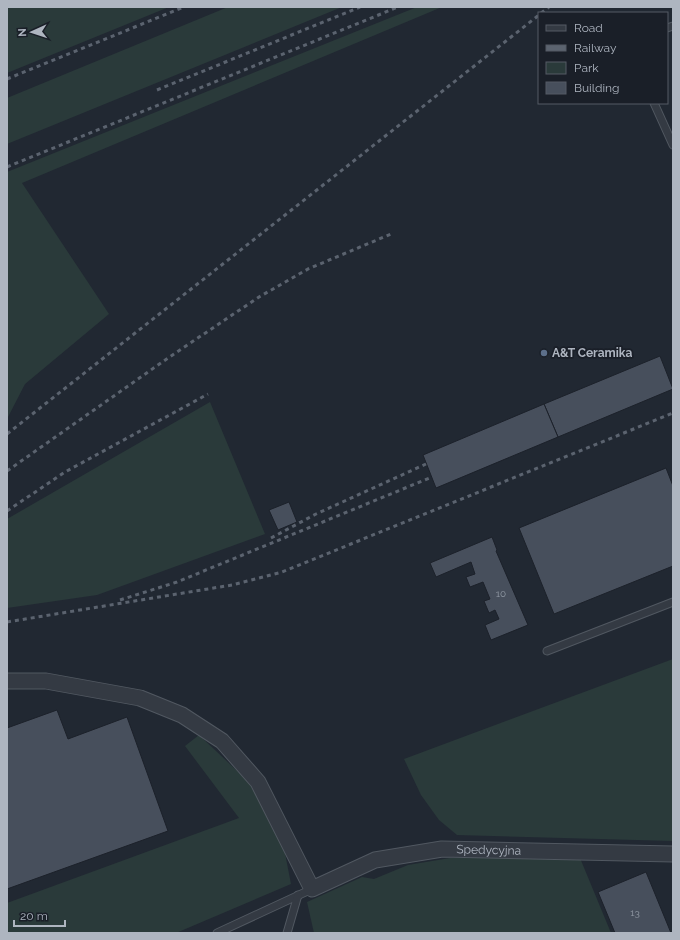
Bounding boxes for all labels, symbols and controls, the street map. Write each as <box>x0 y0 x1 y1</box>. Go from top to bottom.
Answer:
north arrow <box>12 12 52 52</box>
legend <box>538 12 668 104</box>
text: Road <box>574 21 603 35</box>
text: N <box>16 28 29 37</box>
text: Railway <box>574 41 617 55</box>
text: Park <box>574 61 599 75</box>
text: Building <box>574 81 620 95</box>
place label: A&T Ceramika <box>552 346 632 360</box>
marker: A&T Ceramika <box>539 348 549 358</box>
house number: 10 <box>496 588 506 599</box>
street label: Spedycyjna <box>456 842 521 858</box>
scale bar <box>14 902 65 928</box>
house number: 13 <box>630 907 640 918</box>
text: 20 m <box>20 909 48 923</box>

